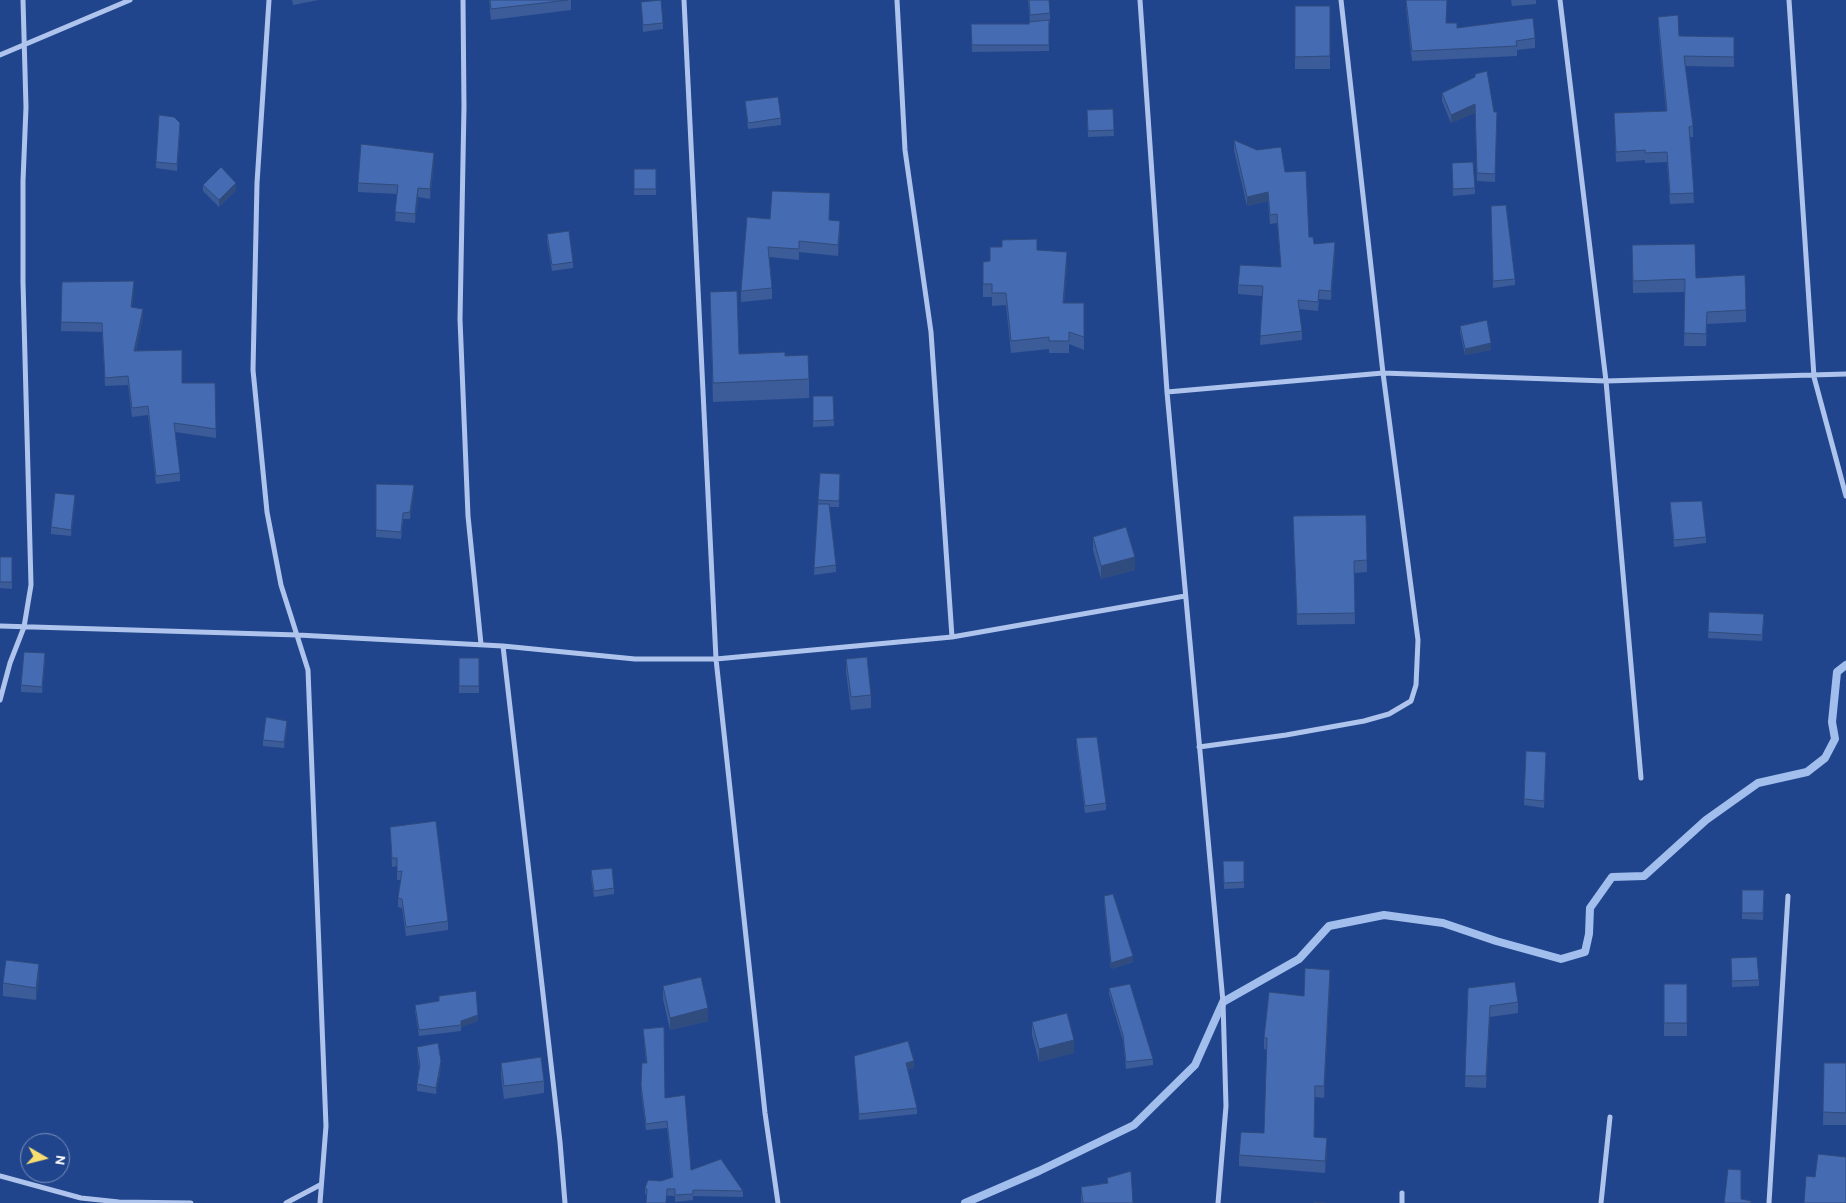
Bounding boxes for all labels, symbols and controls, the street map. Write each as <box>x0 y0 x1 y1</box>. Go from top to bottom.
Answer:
north arrow <box>20 1133 70 1183</box>
text: N <box>50 1154 68 1166</box>

